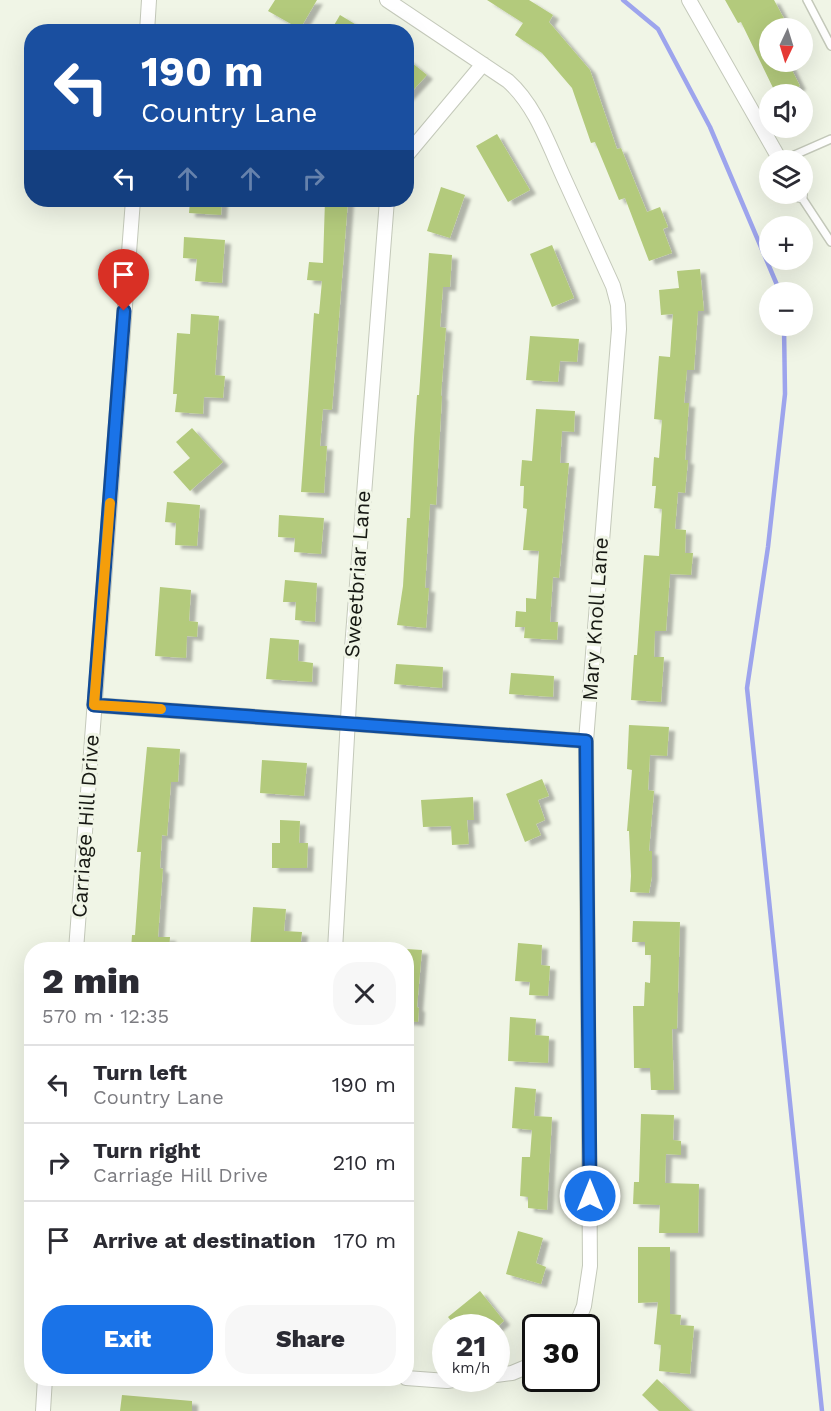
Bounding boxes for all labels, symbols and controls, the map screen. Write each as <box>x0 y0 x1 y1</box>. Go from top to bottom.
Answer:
north arrow <box>759 18 813 72</box>
map controls <box>759 18 813 336</box>
text: 190 m <box>141 47 264 96</box>
icon: left <box>42 48 120 126</box>
button: sound <box>759 84 813 138</box>
text: Country Lane <box>141 97 317 129</box>
button: layers <box>759 150 813 204</box>
icon: left <box>108 162 141 195</box>
icon: ahead <box>171 162 204 195</box>
icon: ahead <box>234 162 267 195</box>
icon: right <box>297 162 330 195</box>
button: + <box>759 216 813 270</box>
pin <box>98 249 149 311</box>
icon: arrive <box>107 258 140 291</box>
button: − <box>759 282 813 336</box>
street label: Sweetbriar Lane <box>339 490 375 658</box>
street label: Mary Knoll Lane <box>577 536 613 702</box>
street label: Carriage Hill Drive <box>66 733 104 919</box>
text: 2 min <box>42 960 140 1002</box>
button: close <box>333 962 396 1025</box>
text: 570 m · 12:35 <box>42 1004 169 1028</box>
text: Turn left <box>93 1060 187 1085</box>
icon: left <box>42 1068 75 1101</box>
text: 190 m <box>332 1072 396 1097</box>
text: Country Lane <box>93 1085 224 1109</box>
text: Turn right <box>93 1138 200 1163</box>
icon: right <box>42 1146 75 1179</box>
text: 210 m <box>332 1150 396 1175</box>
text: Carriage Hill Drive <box>93 1163 268 1187</box>
position arrow <box>558 1164 622 1228</box>
icon: arrive <box>42 1224 75 1257</box>
text: Arrive at destination <box>93 1228 316 1253</box>
text: 170 m <box>334 1228 396 1253</box>
button: Exit <box>42 1305 213 1374</box>
button: Share <box>225 1305 396 1374</box>
speed limit sign: 30 <box>522 1314 600 1392</box>
text: 21 <box>456 1328 486 1363</box>
text: km/h <box>452 1359 490 1377</box>

